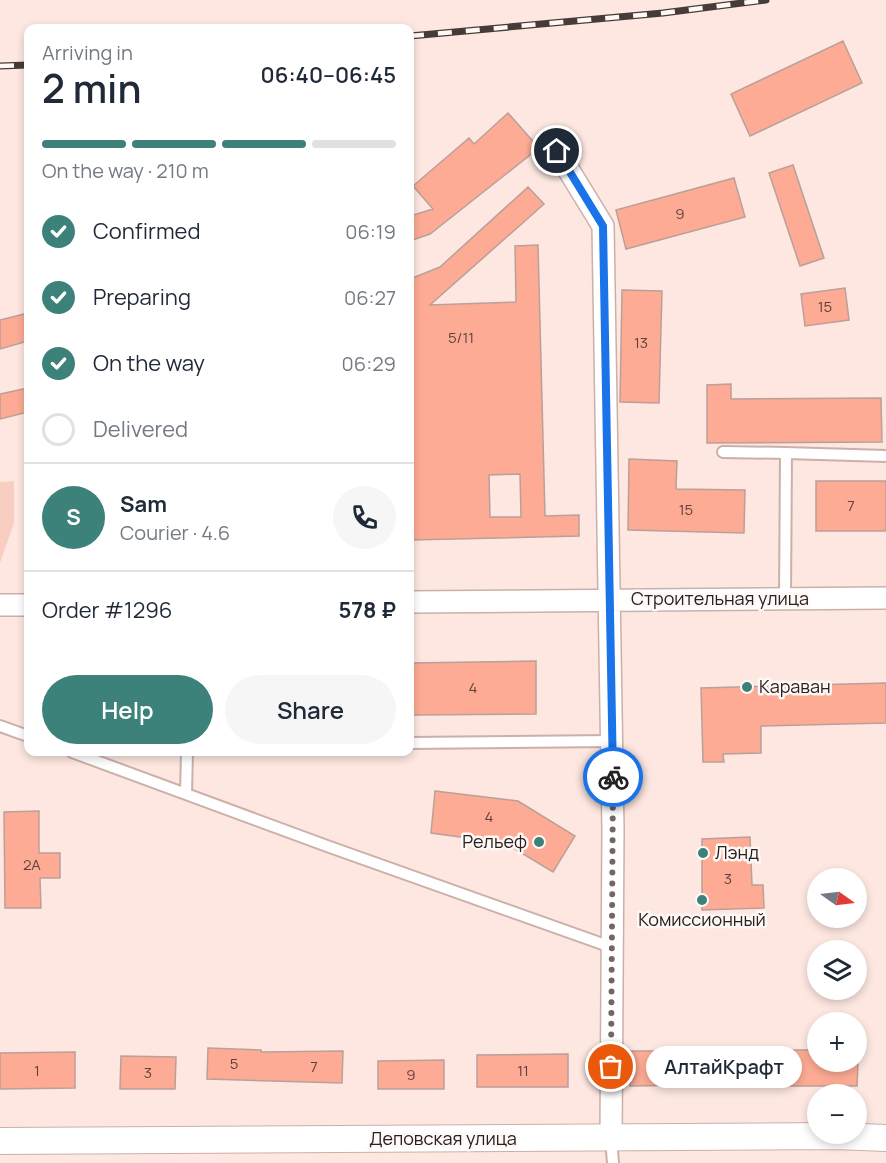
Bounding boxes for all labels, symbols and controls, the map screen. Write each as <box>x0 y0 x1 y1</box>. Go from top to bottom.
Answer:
text: Arriving in <box>42 39 133 66</box>
text: 06:40–06:45 <box>261 60 396 90</box>
text: 2 min <box>42 61 141 115</box>
pin <box>531 125 582 176</box>
icon: home <box>540 134 573 167</box>
text: On the way · 210 m <box>42 157 209 184</box>
house number: 9 <box>675 203 685 224</box>
icon: check <box>42 215 75 248</box>
text: Confirmed <box>93 216 201 246</box>
text: 06:19 <box>345 218 396 245</box>
icon: check <box>42 281 75 314</box>
text: Preparing <box>93 282 191 312</box>
text: 06:27 <box>344 284 396 311</box>
house number: 15 <box>818 296 832 317</box>
house number: 5/11 <box>448 327 474 348</box>
house number: 13 <box>634 332 648 353</box>
icon: check <box>42 347 75 380</box>
text: On the way <box>93 348 205 378</box>
text: 06:29 <box>342 350 396 377</box>
text: Delivered <box>93 414 188 444</box>
button: phone <box>333 486 396 549</box>
text: Sam <box>120 489 167 519</box>
house number: 7 <box>847 495 855 516</box>
house number: 15 <box>679 499 693 520</box>
text: S <box>66 502 81 532</box>
text: Courier · 4.6 <box>120 519 230 546</box>
street label: Строительная улица <box>631 586 809 610</box>
text: Order #1296 <box>42 595 173 625</box>
text: 578 ₽ <box>338 595 396 625</box>
place label: Караван <box>759 674 831 698</box>
button: Help <box>42 675 213 744</box>
button: Share <box>225 675 396 744</box>
house number: 4 <box>469 677 478 698</box>
marker: Караван <box>740 680 754 694</box>
courier <box>583 747 643 807</box>
icon: bike <box>597 761 630 794</box>
house number: 4 <box>485 806 494 827</box>
place label: Рельеф <box>462 829 527 853</box>
marker: Рельеф <box>532 835 546 849</box>
place label: Лэнд <box>715 840 759 864</box>
marker: Лэнд <box>696 846 710 860</box>
house number: 2А <box>23 854 41 875</box>
house number: 3 <box>724 868 732 889</box>
north arrow <box>807 868 867 928</box>
map controls <box>807 868 867 1144</box>
marker: Комиссионный <box>695 893 709 907</box>
place label: Комиссионный <box>638 907 766 931</box>
button: layers <box>807 940 867 1000</box>
button: + <box>807 1012 867 1072</box>
pin <box>585 1041 636 1092</box>
callout: АлтайКрафт <box>647 1046 803 1088</box>
icon: bag <box>594 1050 627 1083</box>
house number: 5 <box>230 1053 238 1074</box>
text: АлтайКрафт <box>664 1053 784 1080</box>
house number: 7 <box>310 1056 318 1077</box>
house number: 1 <box>34 1060 40 1081</box>
house number: 11 <box>517 1060 529 1081</box>
house number: 3 <box>144 1062 152 1083</box>
house number: 9 <box>406 1064 416 1085</box>
button: − <box>807 1084 867 1144</box>
street label: Деповская улица <box>369 1126 517 1150</box>

